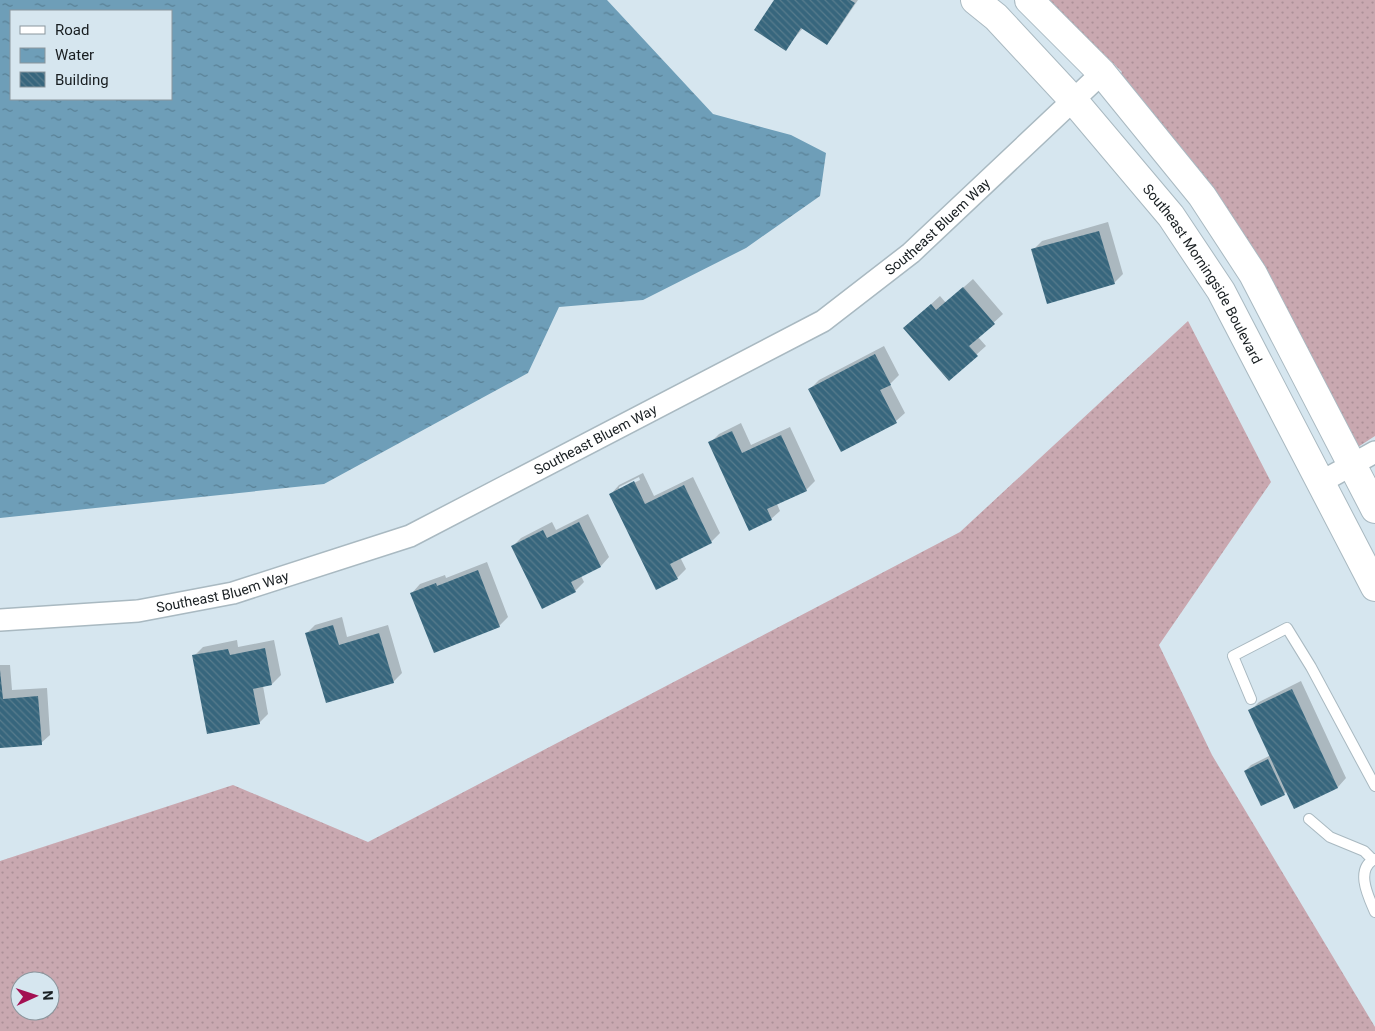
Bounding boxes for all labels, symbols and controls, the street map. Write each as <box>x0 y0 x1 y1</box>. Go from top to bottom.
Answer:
legend <box>10 10 172 100</box>
text: Road <box>55 21 89 39</box>
text: Water <box>55 46 94 64</box>
text: Building <box>55 71 109 89</box>
street label: Southeast Bluem Way <box>882 175 993 278</box>
street label: Southeast Morningside Boulevard <box>1140 181 1265 366</box>
street label: Southeast Bluem Way <box>531 401 660 478</box>
street label: Southeast Bluem Way <box>155 567 291 615</box>
north arrow <box>10 971 60 1021</box>
text: N <box>40 990 56 1001</box>

